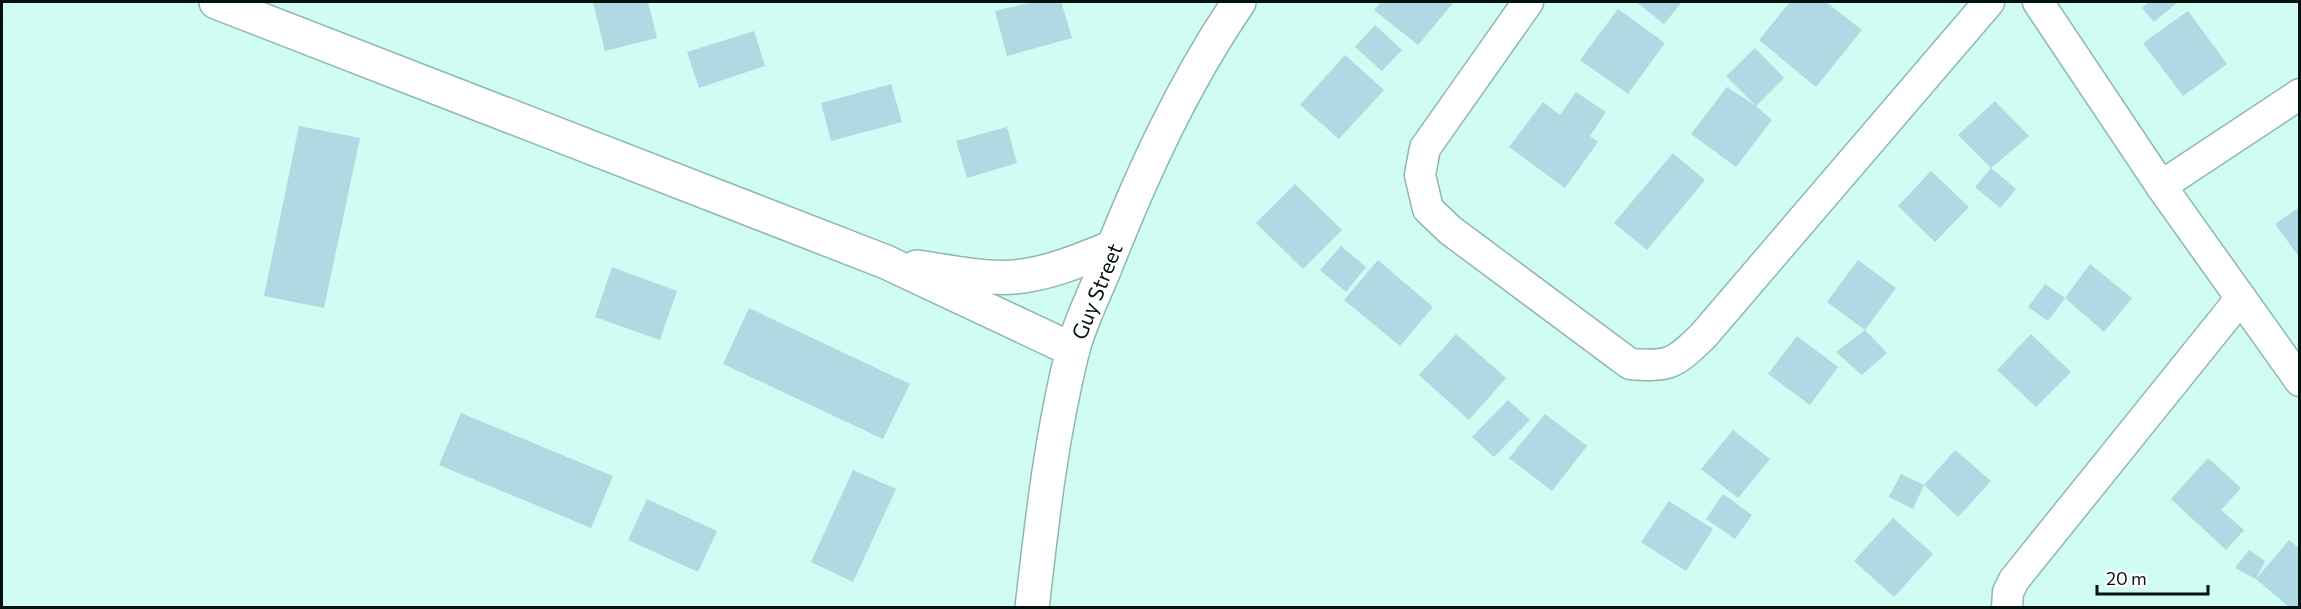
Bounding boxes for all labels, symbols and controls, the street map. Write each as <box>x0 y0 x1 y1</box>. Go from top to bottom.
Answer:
street label: Guy Street <box>1065 239 1127 343</box>
scale bar <box>2097 558 2208 596</box>
text: 20 m <box>2106 567 2147 589</box>

